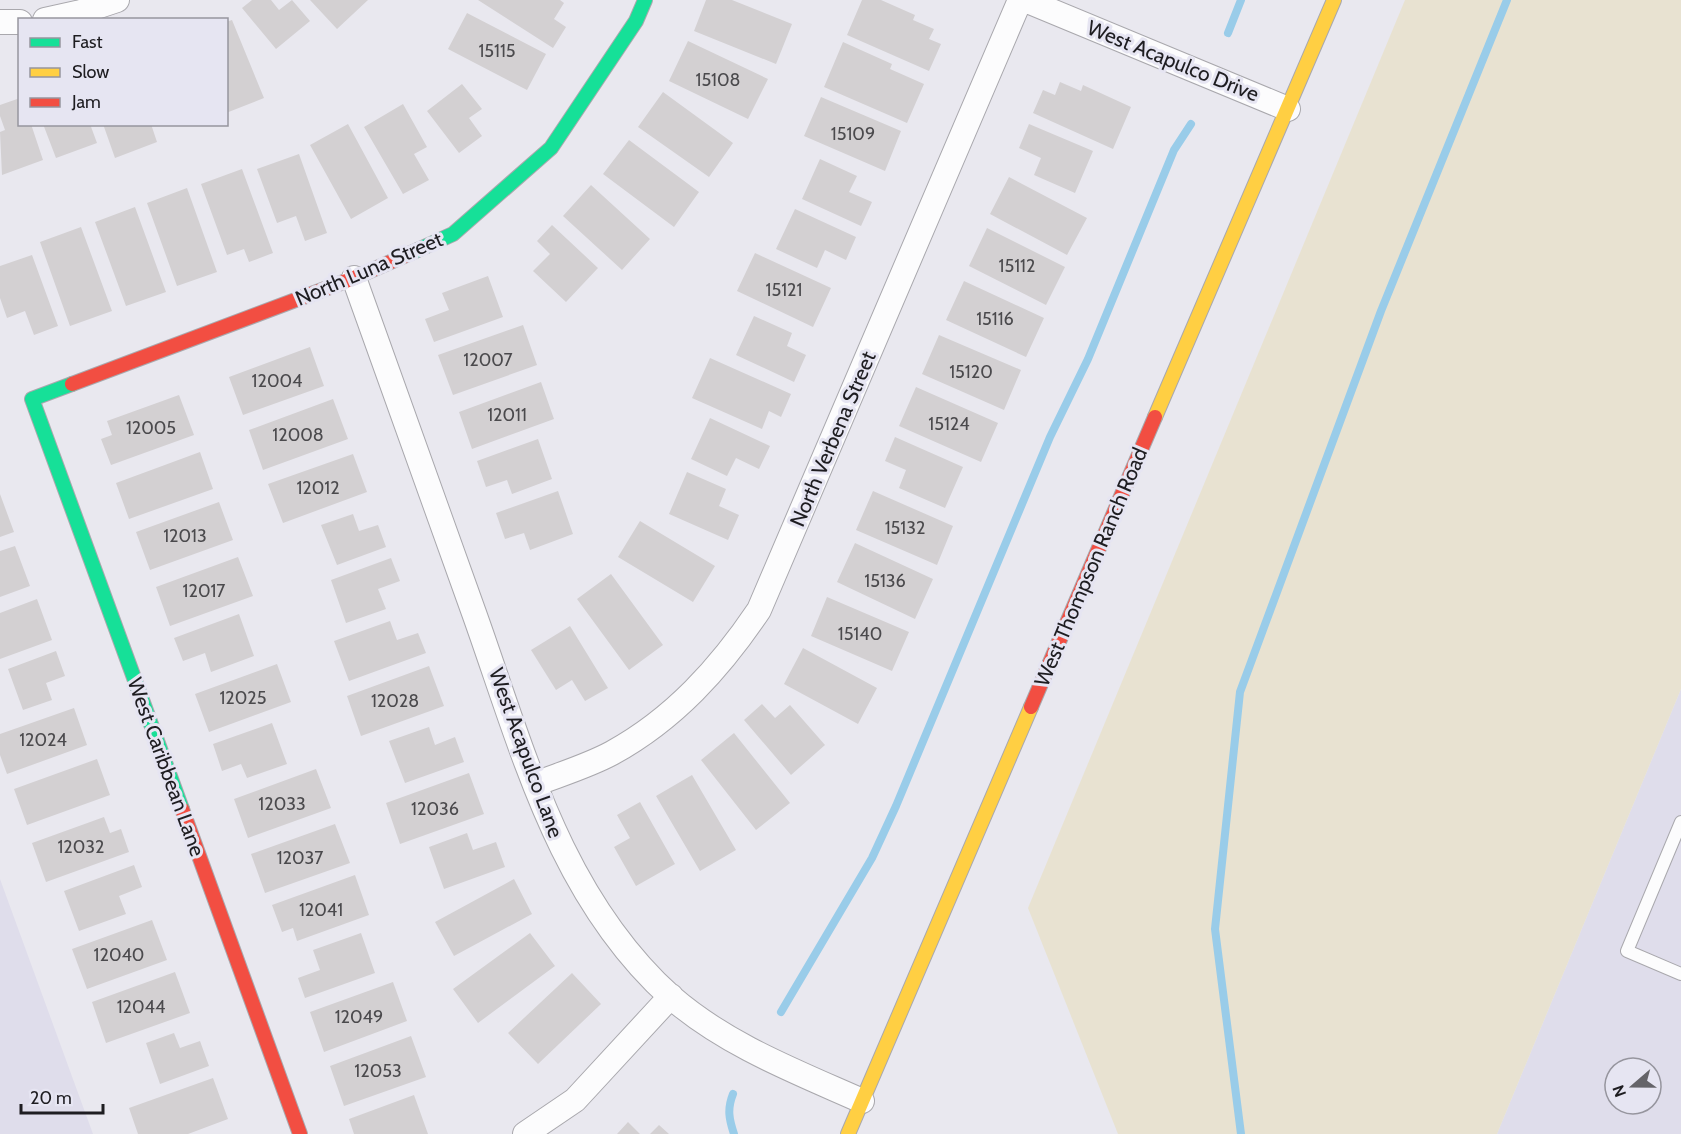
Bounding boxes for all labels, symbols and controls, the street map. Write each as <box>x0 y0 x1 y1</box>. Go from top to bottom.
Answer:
street label: West Acapulco Drive <box>1084 15 1263 106</box>
legend <box>18 18 228 126</box>
text: Fast <box>72 31 103 53</box>
house number: 15115 <box>478 40 516 62</box>
text: Slow <box>72 61 109 83</box>
house number: 15108 <box>696 69 740 91</box>
text: Jam <box>71 91 101 113</box>
house number: 15109 <box>831 123 875 145</box>
street label: North Luna Street <box>291 226 446 311</box>
house number: 15112 <box>999 255 1035 277</box>
house number: 15121 <box>766 279 802 301</box>
house number: 15116 <box>976 308 1014 330</box>
street label: North Verbena Street <box>784 348 881 530</box>
house number: 12007 <box>463 349 513 371</box>
house number: 15120 <box>949 361 993 383</box>
house number: 12004 <box>252 370 302 392</box>
house number: 12011 <box>487 404 527 426</box>
house number: 15124 <box>928 413 970 435</box>
house number: 12005 <box>126 417 176 439</box>
house number: 12008 <box>272 424 324 446</box>
street label: West Thompson Ranch Road <box>1029 444 1152 690</box>
house number: 12012 <box>296 477 340 499</box>
house number: 15132 <box>885 517 925 539</box>
house number: 12013 <box>163 525 207 547</box>
house number: 15136 <box>864 570 906 592</box>
house number: 12017 <box>183 580 225 602</box>
house number: 15140 <box>838 623 882 645</box>
street label: West Acapulco Lane <box>484 664 569 841</box>
street label: West Caribbean Lane <box>123 674 210 860</box>
house number: 12025 <box>219 687 267 709</box>
house number: 12028 <box>371 690 419 712</box>
house number: 12024 <box>19 729 67 751</box>
house number: 12033 <box>258 793 306 815</box>
house number: 12036 <box>411 798 459 820</box>
house number: 12032 <box>57 836 105 858</box>
house number: 12037 <box>277 847 323 869</box>
house number: 12041 <box>299 899 343 921</box>
house number: 12040 <box>94 944 144 966</box>
house number: 12044 <box>117 996 165 1018</box>
house number: 12049 <box>335 1006 383 1028</box>
north arrow <box>1603 1056 1663 1116</box>
house number: 12053 <box>354 1060 402 1082</box>
scale bar <box>21 1077 104 1115</box>
text: N <box>1609 1082 1630 1100</box>
text: 20 m <box>30 1087 72 1109</box>

